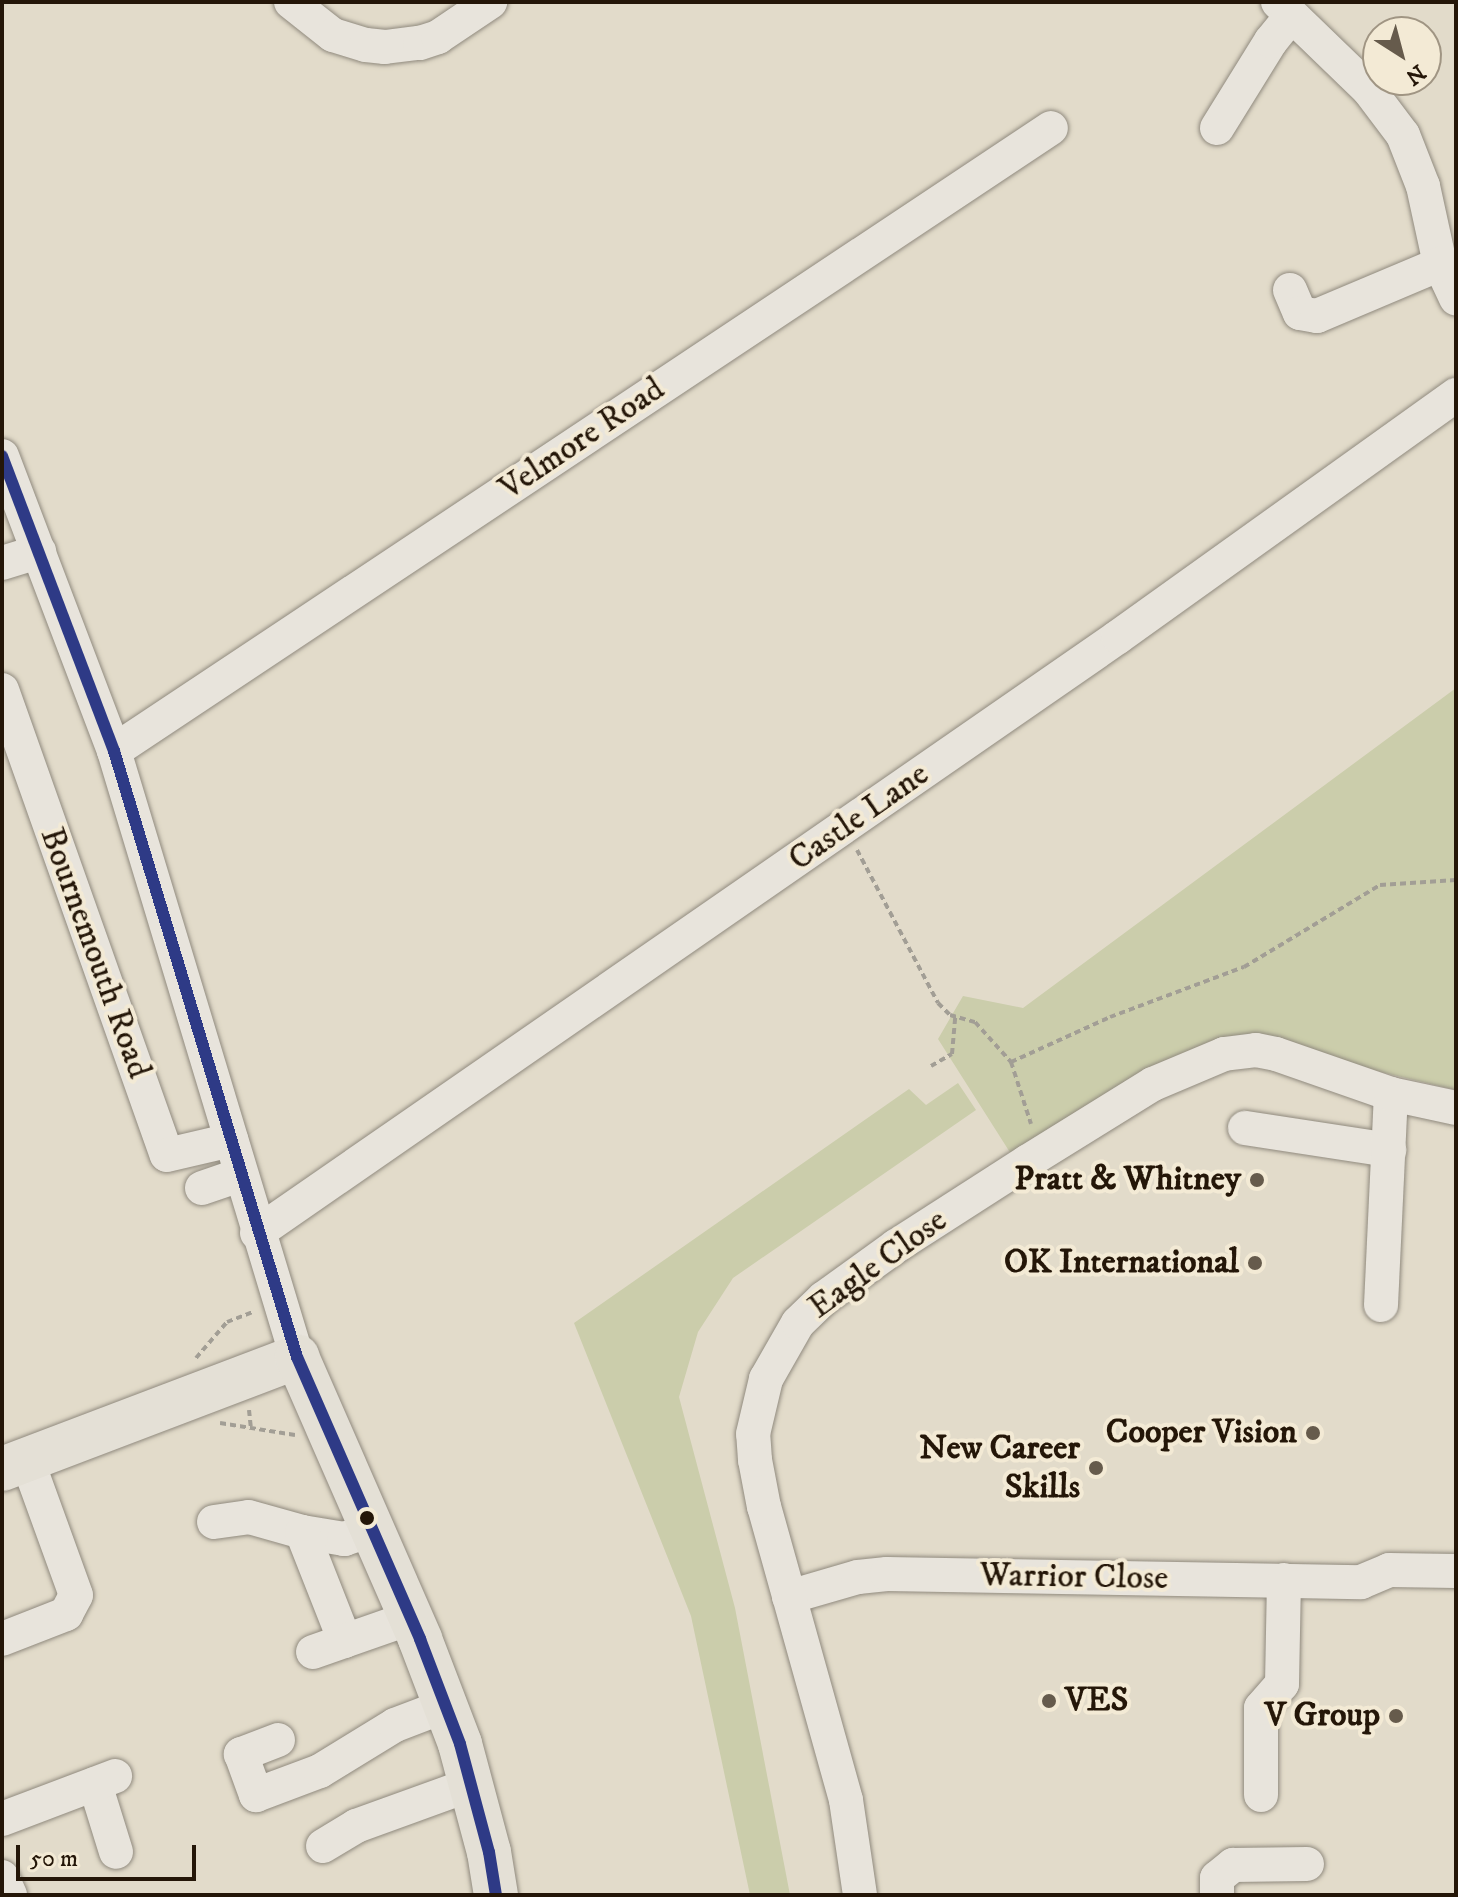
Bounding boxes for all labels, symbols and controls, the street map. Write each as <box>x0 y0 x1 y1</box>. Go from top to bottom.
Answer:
north arrow <box>1362 16 1442 96</box>
text: N <box>1400 58 1430 90</box>
street label: Velmore Road <box>492 369 672 509</box>
street label: Castle Lane <box>781 754 937 880</box>
street label: Bournemouth Road <box>31 822 159 1084</box>
place label: Pratt & Whitney <box>1014 1160 1241 1200</box>
marker: Pratt & Whitney <box>1248 1171 1266 1189</box>
street label: Eagle Close <box>801 1200 955 1328</box>
place label: OK International <box>1004 1243 1239 1283</box>
marker: OK International <box>1246 1254 1264 1272</box>
place label: Cooper Vision <box>1106 1413 1297 1453</box>
marker: Cooper Vision <box>1304 1424 1322 1442</box>
place label: New Career Skills <box>919 1428 1080 1508</box>
marker: New Career Skills <box>1087 1459 1105 1477</box>
unlabelled marker <box>359 1510 375 1526</box>
street label: Warrior Close <box>979 1555 1169 1599</box>
place label: VES <box>1065 1681 1128 1721</box>
marker: VES <box>1040 1692 1058 1710</box>
place label: V Group <box>1265 1696 1380 1736</box>
marker: V Group <box>1387 1707 1405 1725</box>
scale bar <box>20 1829 200 1879</box>
text: 50 m <box>30 1844 78 1874</box>

